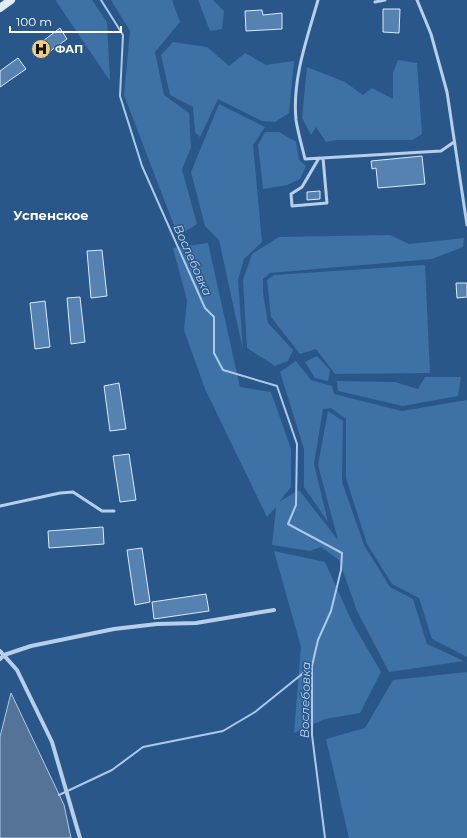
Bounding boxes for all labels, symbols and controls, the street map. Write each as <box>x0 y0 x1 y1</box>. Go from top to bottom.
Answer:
scale bar <box>10 8 121 34</box>
text: 100 m <box>16 14 52 29</box>
hospital icon: ФАП <box>30 38 52 60</box>
place label: ФАП <box>55 42 83 56</box>
district label: Успенское <box>13 207 89 223</box>
water label: Вослебовка <box>171 222 215 298</box>
water label: Вослебовка <box>297 662 313 738</box>

